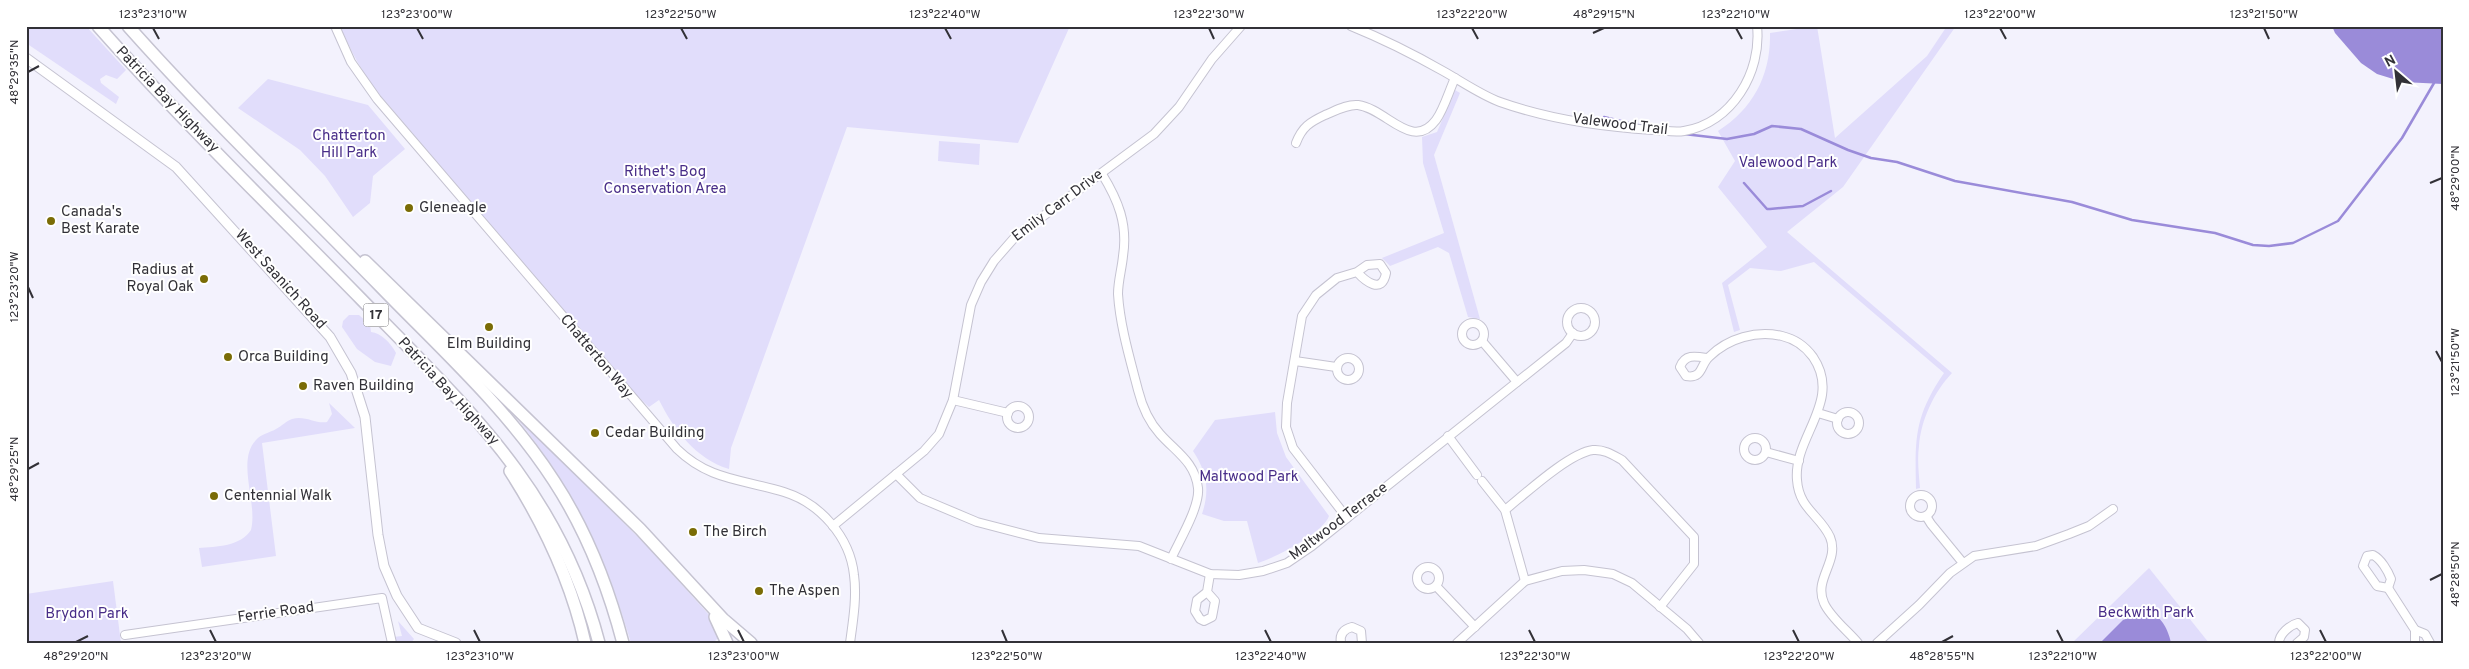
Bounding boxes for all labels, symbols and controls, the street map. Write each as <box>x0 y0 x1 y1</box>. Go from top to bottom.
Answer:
text: 123°23'10"W <box>119 7 187 23</box>
text: 123°23'00"W <box>381 7 453 23</box>
text: 123°22'50"W <box>645 7 717 23</box>
text: 123°22'40"W <box>909 7 981 23</box>
text: 123°22'30"W <box>1174 7 1244 23</box>
text: 123°22'20"W <box>1436 7 1508 23</box>
text: 48°29'15"N <box>1573 7 1635 23</box>
text: 123°22'10"W <box>1702 7 1770 23</box>
text: 123°22'00"W <box>1964 7 2036 23</box>
text: 123°21'50"W <box>2230 7 2298 23</box>
text: 48°29'35"N <box>7 40 23 104</box>
street label: Patricia Bay Highway <box>111 43 223 157</box>
north arrow <box>2372 48 2422 98</box>
text: N <box>2382 52 2399 72</box>
street label: Valewood Trail <box>1571 110 1669 140</box>
park label: Chatterton Hill Park <box>312 127 386 163</box>
text: 48°29'00"N <box>2448 145 2464 211</box>
park label: Valewood Park <box>1738 154 1838 173</box>
park label: Rithet's Bog Conservation Area <box>603 163 727 199</box>
street label: Emily Carr Drive <box>1009 166 1107 246</box>
place label: Gleneagle <box>419 199 487 218</box>
marker: Gleneagle <box>403 202 415 214</box>
place label: Canada's Best Karate <box>61 203 140 239</box>
marker: Canada's Best Karate <box>45 215 57 227</box>
street label: West Saanich Road <box>230 226 330 334</box>
text: 123°23'20"W <box>7 251 23 323</box>
place label: Radius at Royal Oak <box>127 261 194 297</box>
marker: Radius at Royal Oak <box>198 273 210 285</box>
road number: 17 <box>364 304 388 326</box>
street label: Chatterton Way <box>555 311 637 403</box>
marker: Elm Building <box>483 321 495 333</box>
text: 123°21'50"W <box>2448 328 2464 396</box>
street label: Patricia Bay Highway <box>393 334 503 450</box>
place label: Elm Building <box>447 335 531 354</box>
place label: Orca Building <box>238 348 329 367</box>
marker: Orca Building <box>222 351 234 363</box>
place label: Raven Building <box>313 377 414 396</box>
marker: Raven Building <box>297 380 309 392</box>
place label: Cedar Building <box>605 424 704 443</box>
marker: Cedar Building <box>589 427 601 439</box>
text: 48°29'25"N <box>7 437 23 501</box>
park label: Maltwood Park <box>1199 468 1299 487</box>
street label: Maltwood Terrace <box>1286 479 1392 565</box>
place label: Centennial Walk <box>224 487 332 506</box>
marker: Centennial Walk <box>208 490 220 502</box>
place label: The Birch <box>703 523 767 542</box>
marker: The Birch <box>687 526 699 538</box>
text: 48°28'50"N <box>2448 541 2464 607</box>
place label: The Aspen <box>769 582 840 601</box>
marker: The Aspen <box>753 585 765 597</box>
street label: Ferrie Road <box>236 598 316 628</box>
park label: Beckwith Park <box>2098 604 2194 623</box>
park label: Brydon Park <box>45 605 129 624</box>
text: 48°29'20"N <box>43 649 109 665</box>
text: 123°23'20"W <box>180 649 252 665</box>
text: 123°23'10"W <box>446 649 514 665</box>
text: 123°23'00"W <box>708 649 780 665</box>
text: 123°22'50"W <box>971 649 1043 665</box>
text: 123°22'40"W <box>1235 649 1307 665</box>
text: 123°22'30"W <box>1500 649 1570 665</box>
text: 123°22'20"W <box>1763 649 1835 665</box>
text: 48°28'55"N <box>1909 649 1975 665</box>
text: 123°22'10"W <box>2029 649 2097 665</box>
text: 123°22'00"W <box>2290 649 2362 665</box>

